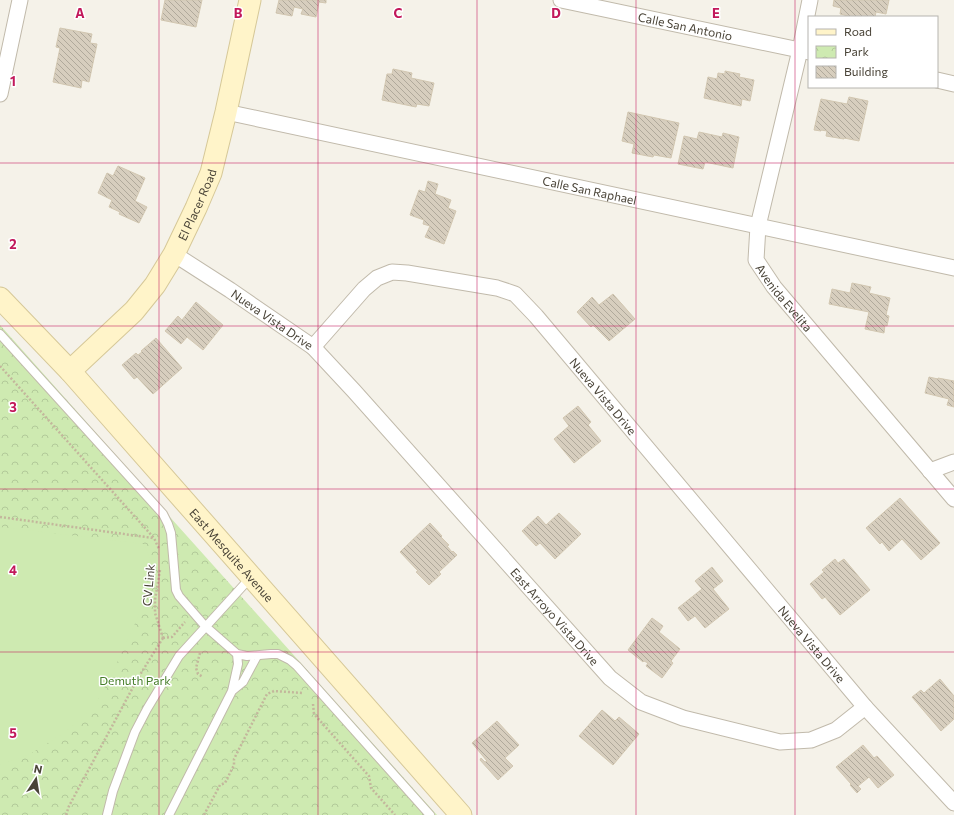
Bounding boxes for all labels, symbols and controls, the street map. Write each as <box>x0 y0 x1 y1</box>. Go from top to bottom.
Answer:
text: A <box>75 5 85 21</box>
text: B <box>234 5 243 21</box>
text: C <box>394 5 403 21</box>
text: D <box>551 5 561 21</box>
text: E <box>712 5 720 21</box>
street label: Calle San Antonio <box>637 9 734 43</box>
legend <box>808 16 938 88</box>
text: Road <box>844 24 872 38</box>
text: Park <box>844 44 870 58</box>
text: Building <box>844 64 888 78</box>
text: 1 <box>10 73 16 89</box>
street label: El Placer Road <box>175 168 219 243</box>
street label: Calle San Raphael <box>541 173 638 207</box>
text: 2 <box>9 236 17 252</box>
street label: Avenida Evelita <box>753 261 815 334</box>
street label: Nueva Vista Drive <box>229 286 316 352</box>
street label: Nueva Vista Drive <box>567 355 640 437</box>
text: 3 <box>9 399 17 415</box>
street label: East Mesquite Avenue <box>187 505 277 604</box>
text: 4 <box>9 562 17 578</box>
street label: CV Link <box>139 563 157 607</box>
street label: East Arroyo Vista Drive <box>508 565 602 668</box>
street label: Nueva Vista Drive <box>776 603 848 685</box>
park label: Demuth Park <box>99 673 171 687</box>
text: 5 <box>9 725 17 741</box>
north arrow <box>16 759 56 799</box>
text: N <box>33 762 44 776</box>

